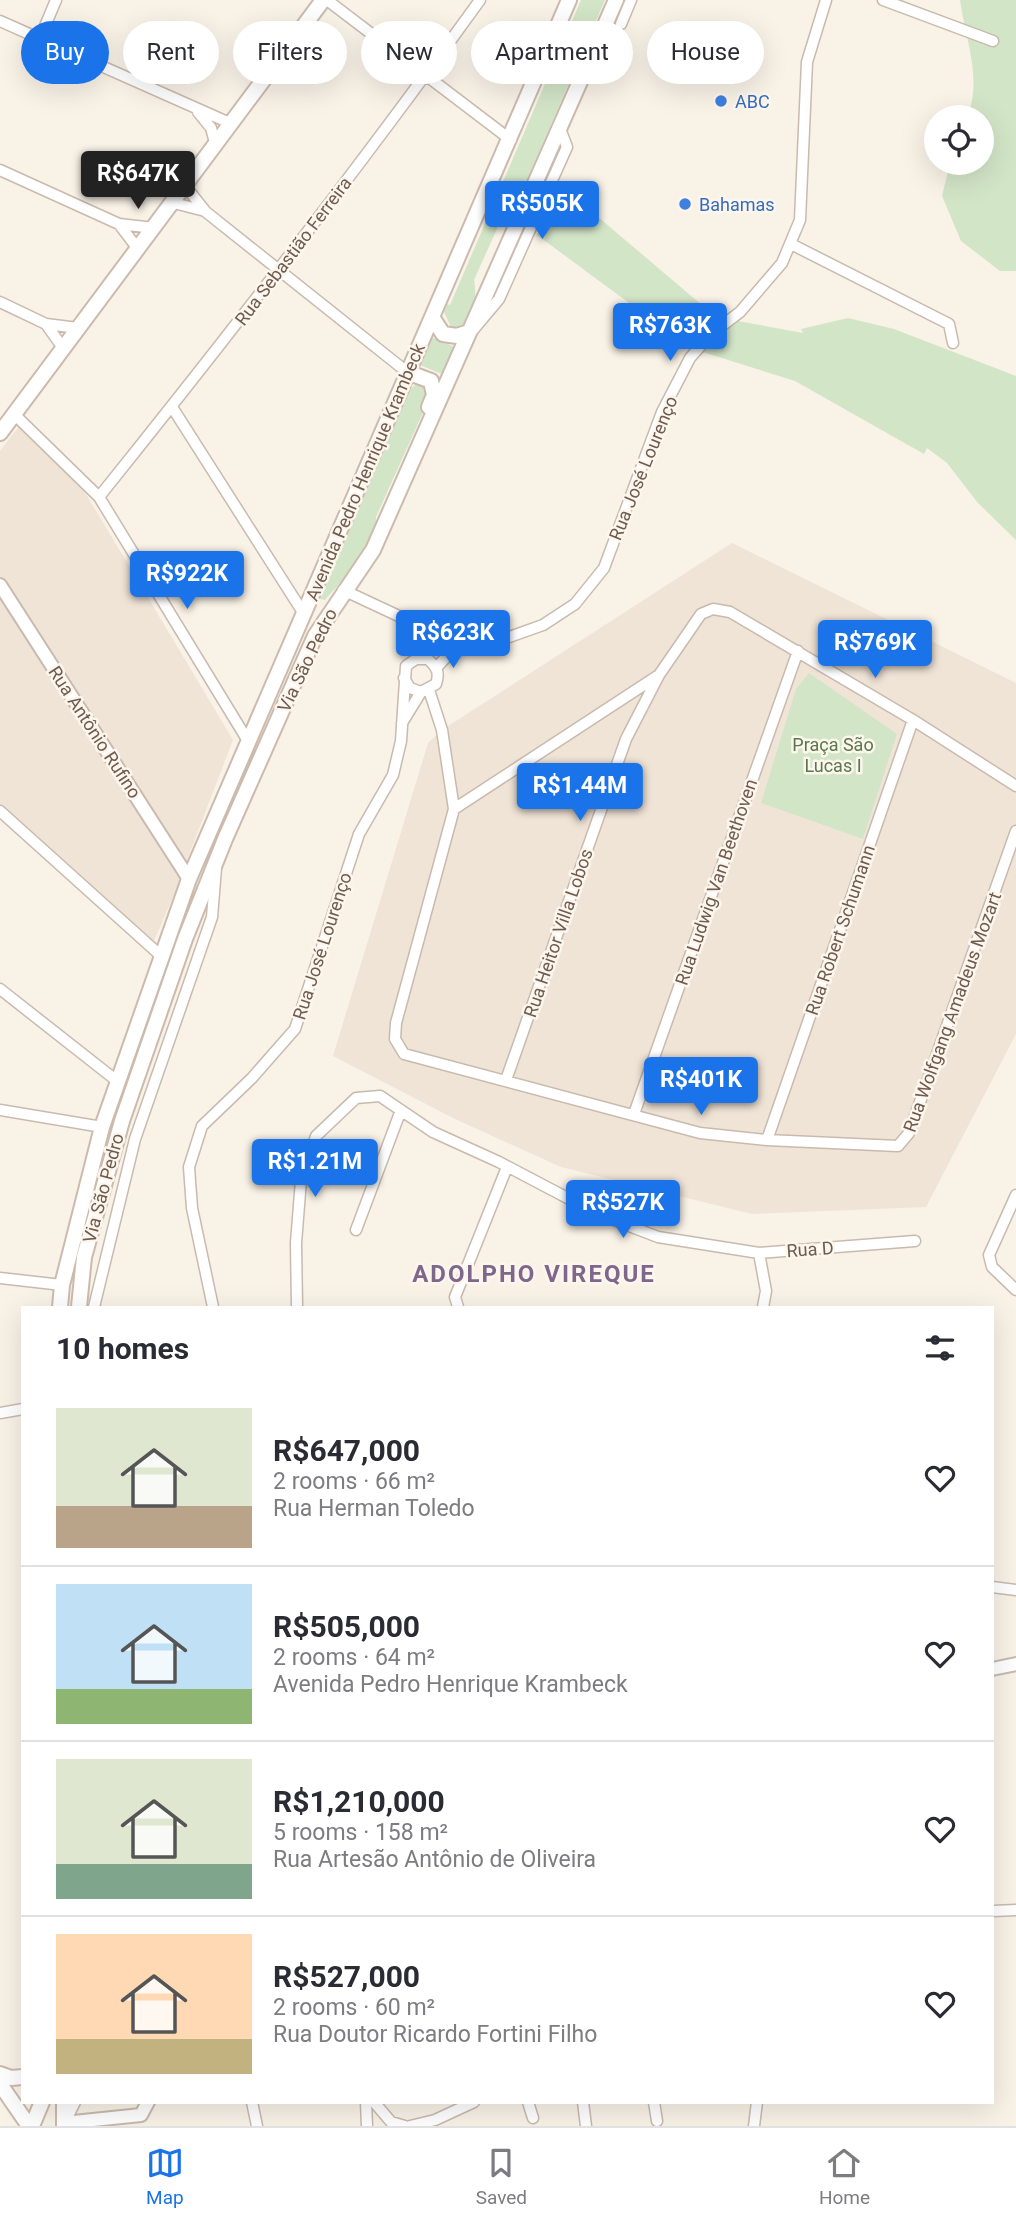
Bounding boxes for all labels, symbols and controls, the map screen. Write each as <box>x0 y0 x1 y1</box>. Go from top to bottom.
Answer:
chip: Buy <box>21 21 109 84</box>
chip: Rent <box>123 21 219 84</box>
chip: Filters <box>233 21 347 84</box>
chip: New <box>361 21 457 84</box>
chip: Apartment <box>471 21 633 84</box>
chip: House <box>647 21 764 84</box>
place label: ABC <box>735 91 770 112</box>
marker: ABC <box>713 93 729 109</box>
map controls <box>924 105 994 175</box>
button: locate <box>924 105 994 175</box>
pin: R$647K <box>81 152 195 211</box>
text: R$647K <box>97 160 179 187</box>
street label: Rua Sebastião Ferreira <box>230 173 356 329</box>
pin: R$505K <box>485 182 599 241</box>
text: R$505K <box>501 190 583 217</box>
place label: Bahamas <box>699 194 775 215</box>
marker: Bahamas <box>677 196 693 212</box>
pin: R$763K <box>613 304 727 363</box>
text: R$763K <box>629 312 711 339</box>
street label: Avenida Pedro Henrique Krambeck <box>301 339 429 604</box>
street label: Rua José Lourenço <box>604 393 682 543</box>
pin: R$922K <box>130 552 244 611</box>
text: R$922K <box>146 560 228 587</box>
street label: Via São Pedro <box>273 605 341 715</box>
pin: R$623K <box>396 610 510 670</box>
text: R$623K <box>412 619 494 646</box>
pin: R$769K <box>818 620 932 680</box>
text: R$769K <box>834 629 916 656</box>
street label: Rua Antônio Rufino <box>44 662 146 802</box>
park label: Praça São Lucas I <box>792 734 874 776</box>
pin: R$1.44M <box>515 764 645 823</box>
text: R$1.44M <box>533 772 627 799</box>
street label: Rua Ludwig Van Beethoven <box>671 776 761 988</box>
street label: Rua Robert Schumann <box>801 842 879 1018</box>
street label: Rua Heitor Villa Lobos <box>519 846 597 1020</box>
street label: Rua José Lourenço <box>288 870 356 1022</box>
street label: Rua Wolfgang Amadeus Mozart <box>899 889 1005 1135</box>
pin: R$401K <box>644 1058 758 1117</box>
text: R$401K <box>660 1066 742 1093</box>
street label: Via São Pedro <box>78 1131 128 1245</box>
pin: R$1.21M <box>250 1140 380 1199</box>
text: R$1.21M <box>268 1148 362 1175</box>
pin: R$527K <box>566 1180 680 1240</box>
text: R$527K <box>582 1189 664 1216</box>
street label: Rua D <box>786 1237 834 1261</box>
district label: ADOLPHO VIREQUE <box>412 1260 656 1288</box>
icon: filters <box>921 1329 959 1367</box>
text: 10 homes <box>56 1331 189 1366</box>
text: R$647,000 <box>273 1433 420 1468</box>
icon: home <box>112 1436 196 1520</box>
icon: heart <box>921 1459 959 1497</box>
text: 2 rooms · 66 m² <box>273 1468 435 1495</box>
text: Rua Herman Toledo <box>273 1495 475 1522</box>
text: R$505,000 <box>273 1609 420 1644</box>
icon: home <box>112 1612 196 1696</box>
icon: heart <box>921 1635 959 1673</box>
text: 2 rooms · 64 m² <box>273 1644 435 1671</box>
text: Avenida Pedro Henrique Krambeck <box>273 1671 628 1698</box>
text: R$1,210,000 <box>273 1784 445 1819</box>
icon: home <box>112 1787 196 1871</box>
icon: heart <box>921 1810 959 1848</box>
text: 5 rooms · 158 m² <box>273 1819 448 1846</box>
text: Rua Artesão Antônio de Oliveira <box>273 1846 596 1873</box>
text: R$527,000 <box>273 1959 420 1994</box>
icon: home <box>112 1962 196 2046</box>
icon: heart <box>921 1985 959 2023</box>
text: 2 rooms · 60 m² <box>273 1994 435 2021</box>
text: Rua Doutor Ricardo Fortini Filho <box>273 2021 597 2048</box>
tab: Map <box>146 2144 184 2209</box>
tab: Saved <box>476 2144 527 2209</box>
tab: Home <box>819 2144 870 2209</box>

